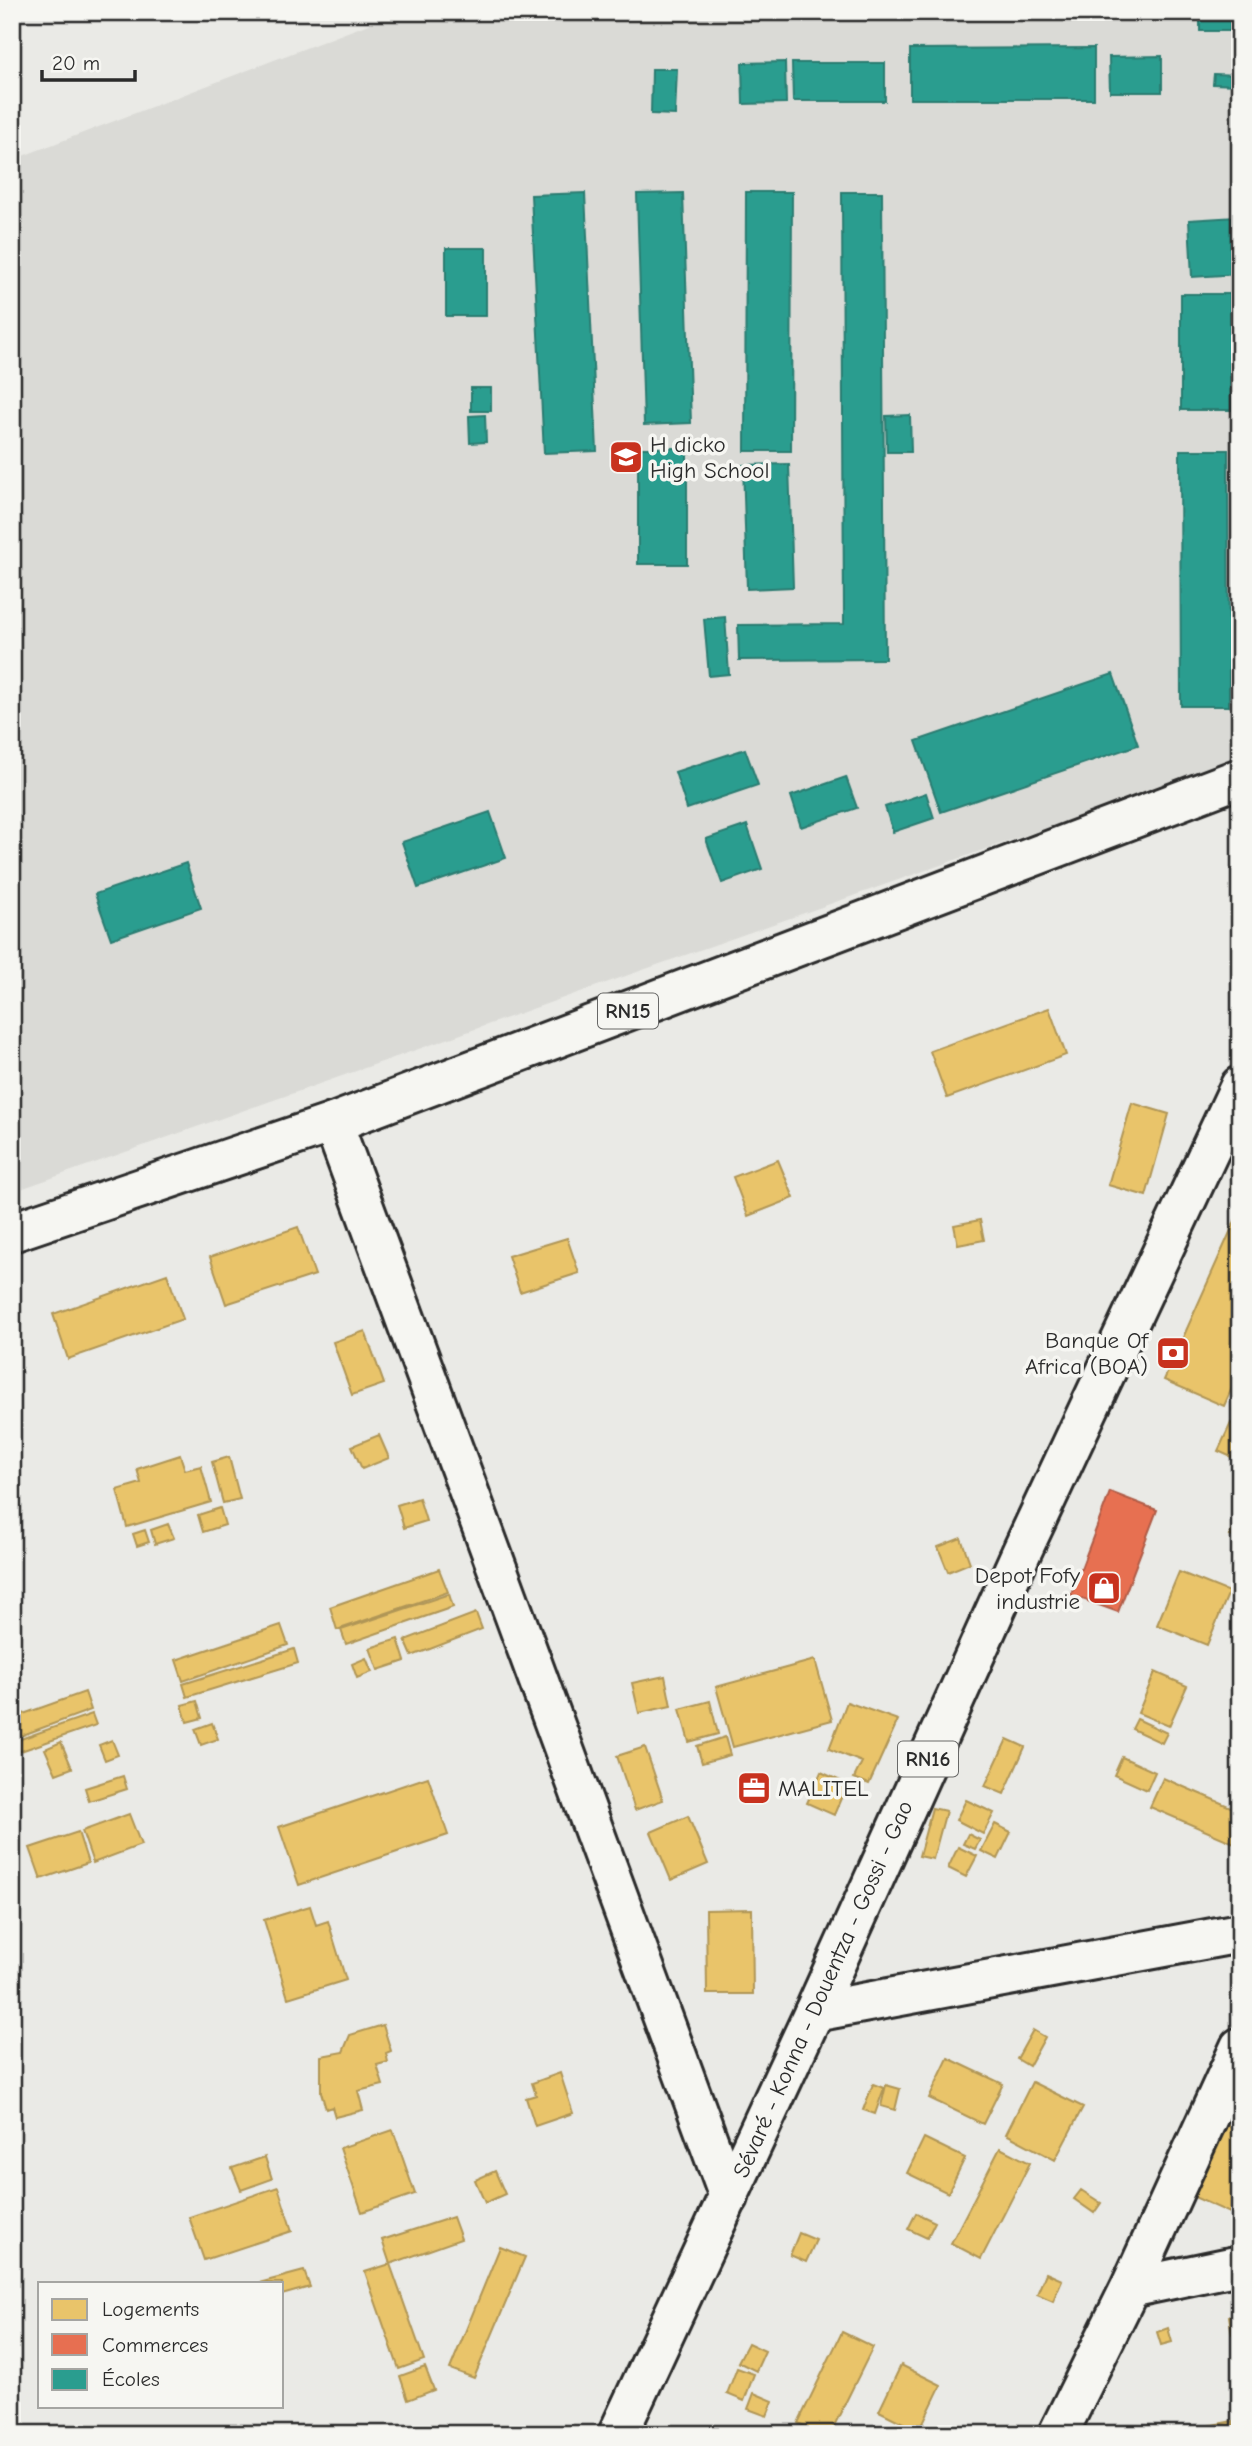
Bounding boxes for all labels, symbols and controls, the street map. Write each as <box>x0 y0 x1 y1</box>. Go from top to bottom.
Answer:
scale bar <box>42 38 135 82</box>
text: 20 m <box>52 51 100 75</box>
place label: H dicko High School <box>650 431 770 484</box>
school or university icon: H dicko High School <box>607 438 645 476</box>
road number: RN15 <box>598 993 658 1028</box>
place label: Banque Of Africa (BOA) <box>1025 1327 1150 1380</box>
bank icon: Banque Of Africa (BOA) <box>1154 1334 1192 1372</box>
place label: Depot Fofy industrie <box>975 1562 1081 1615</box>
shop icon: Depot Fofy industrie <box>1085 1569 1123 1607</box>
road number: RN16 <box>898 1742 958 1776</box>
office icon: MALITEL <box>735 1769 773 1807</box>
place label: MALITEL <box>778 1775 869 1802</box>
street label: Sévaré - Konna - Douentza - Gossi - Gao <box>727 1796 919 2182</box>
legend <box>38 2282 284 2408</box>
text: Logements <box>102 2297 199 2321</box>
text: Commerces <box>102 2333 208 2357</box>
text: Écoles <box>102 2367 160 2391</box>

